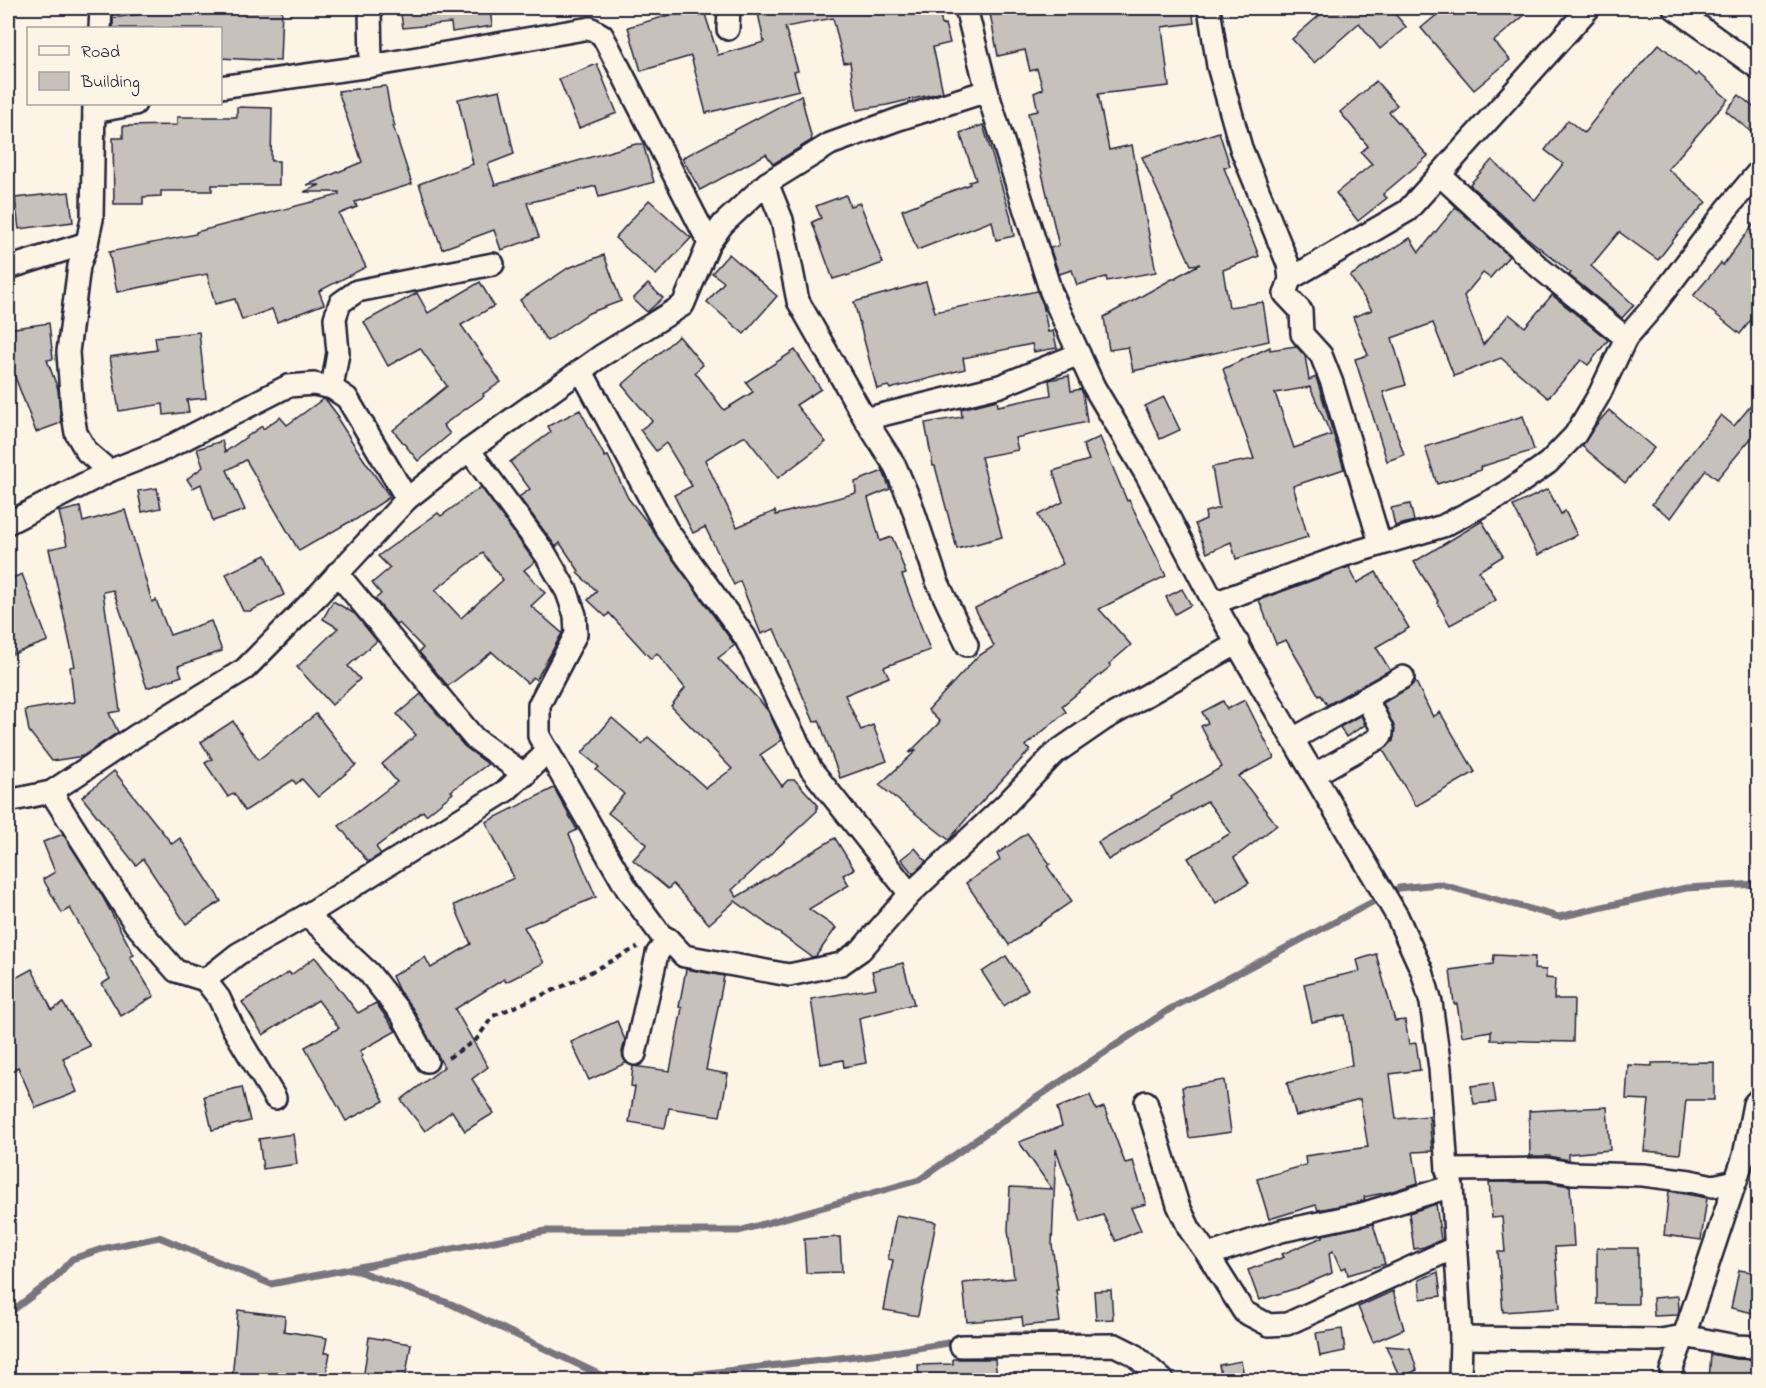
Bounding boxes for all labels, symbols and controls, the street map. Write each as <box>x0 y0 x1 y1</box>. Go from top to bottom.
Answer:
legend <box>27 27 222 105</box>
text: Road <box>81 40 120 66</box>
text: Building <box>80 70 140 97</box>

